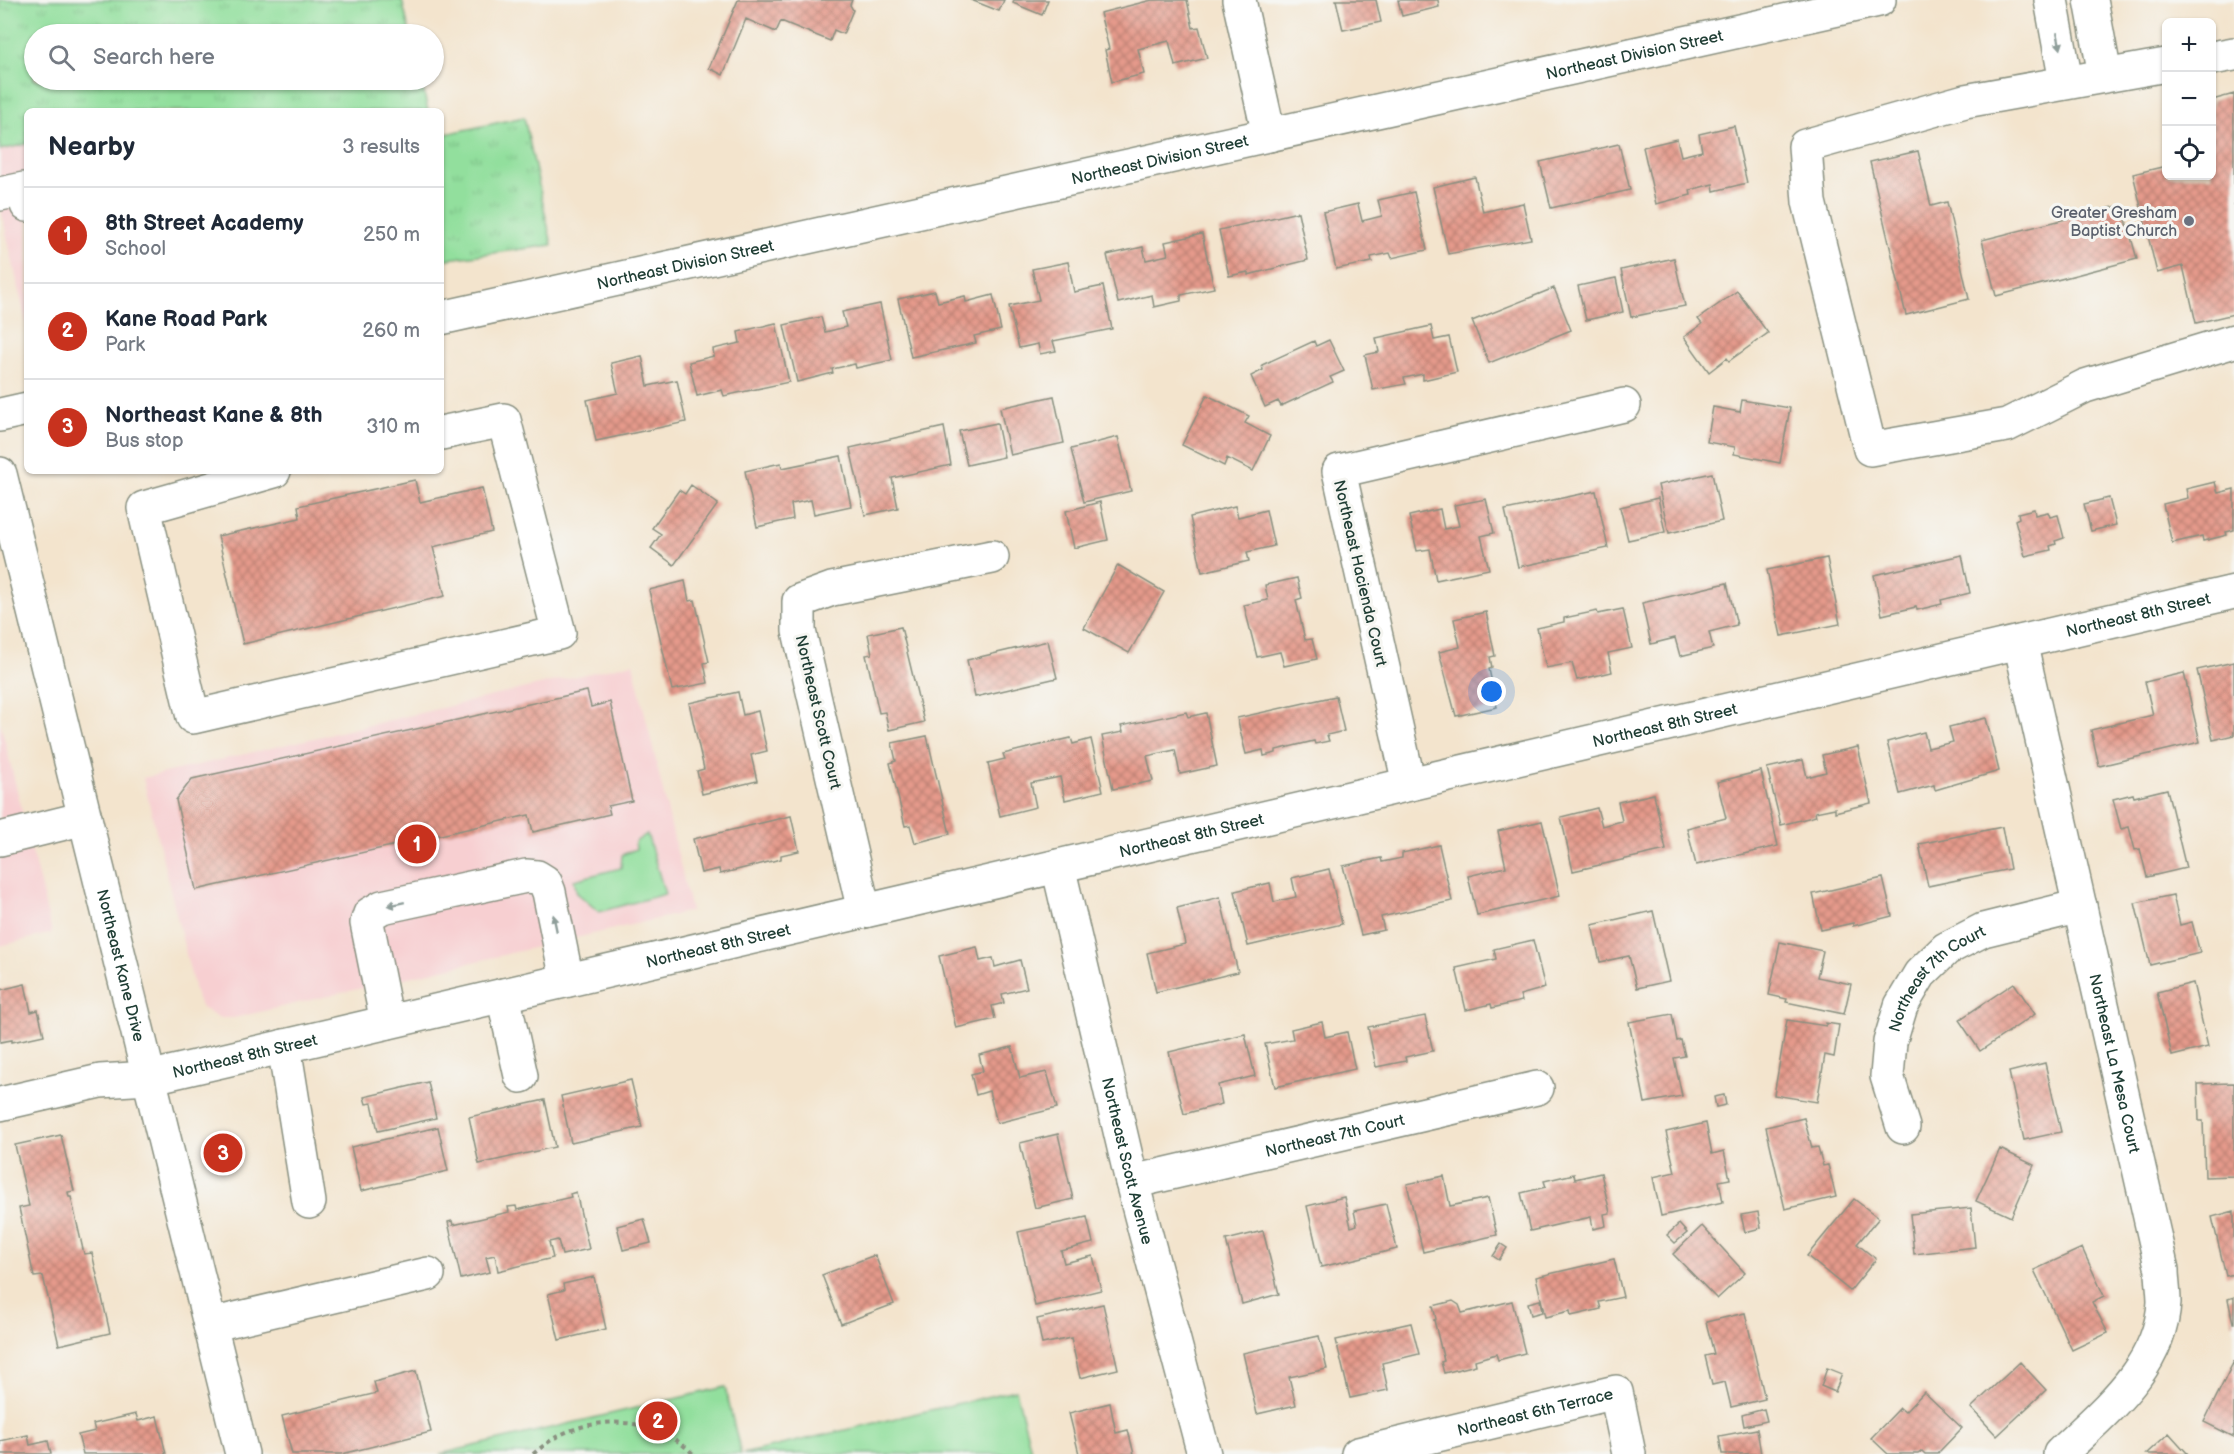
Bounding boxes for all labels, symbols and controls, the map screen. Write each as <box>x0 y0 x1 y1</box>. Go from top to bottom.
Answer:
map controls <box>2162 18 2216 180</box>
button: + <box>2162 18 2216 72</box>
search box <box>24 24 444 90</box>
street label: Northeast Division Street <box>1544 27 1725 84</box>
one-way arrow <box>2055 32 2065 50</box>
icon: search <box>45 41 78 74</box>
text: Search here <box>93 44 215 71</box>
button: − <box>2162 72 2216 126</box>
button: locate <box>2162 126 2216 180</box>
text: Nearby <box>48 132 135 163</box>
street label: Northeast Division Street <box>1070 132 1250 189</box>
text: 3 results <box>342 135 420 159</box>
place label: Greater Gresham Baptist Church <box>2051 204 2177 241</box>
text: 8th Street Academy <box>105 210 304 237</box>
marker: Greater Gresham Baptist Church <box>2182 214 2196 228</box>
text: 1 <box>63 223 72 247</box>
text: 250 m <box>363 223 420 247</box>
text: School <box>105 237 166 261</box>
street label: Northeast Division Street <box>595 237 776 294</box>
text: Kane Road Park <box>105 306 267 333</box>
text: 2 <box>62 319 73 343</box>
text: 260 m <box>362 319 420 343</box>
text: Park <box>105 333 145 357</box>
text: Northeast Kane & 8th <box>105 402 323 429</box>
text: 3 <box>62 415 73 439</box>
text: 310 m <box>366 415 420 439</box>
text: Bus stop <box>105 429 184 453</box>
street label: Northeast Hacienda Court <box>1329 478 1390 668</box>
street label: Northeast 8th Street <box>2064 590 2213 642</box>
street label: Northeast Scott Court <box>791 633 845 791</box>
your location <box>1477 677 1506 706</box>
street label: Northeast 8th Street <box>1591 700 1739 752</box>
street label: Northeast 8th Street <box>1118 810 1266 862</box>
pin: 1 <box>398 822 436 866</box>
street label: Northeast Kane Drive <box>92 887 148 1044</box>
one-way arrow <box>387 900 406 909</box>
one-way arrow <box>550 913 559 932</box>
street label: Northeast 8th Street <box>644 921 793 973</box>
street label: Northeast 7th Court <box>1886 922 1989 1034</box>
street label: Northeast La Mesa Court <box>2084 972 2143 1155</box>
street label: Northeast 8th Street <box>171 1031 319 1083</box>
street label: Northeast Scott Avenue <box>1097 1076 1156 1247</box>
street label: Northeast 7th Court <box>1264 1111 1406 1162</box>
pin: 3 <box>204 1130 242 1176</box>
street label: Northeast 6th Terrace <box>1455 1385 1616 1441</box>
pin: 2 <box>638 1398 678 1444</box>

